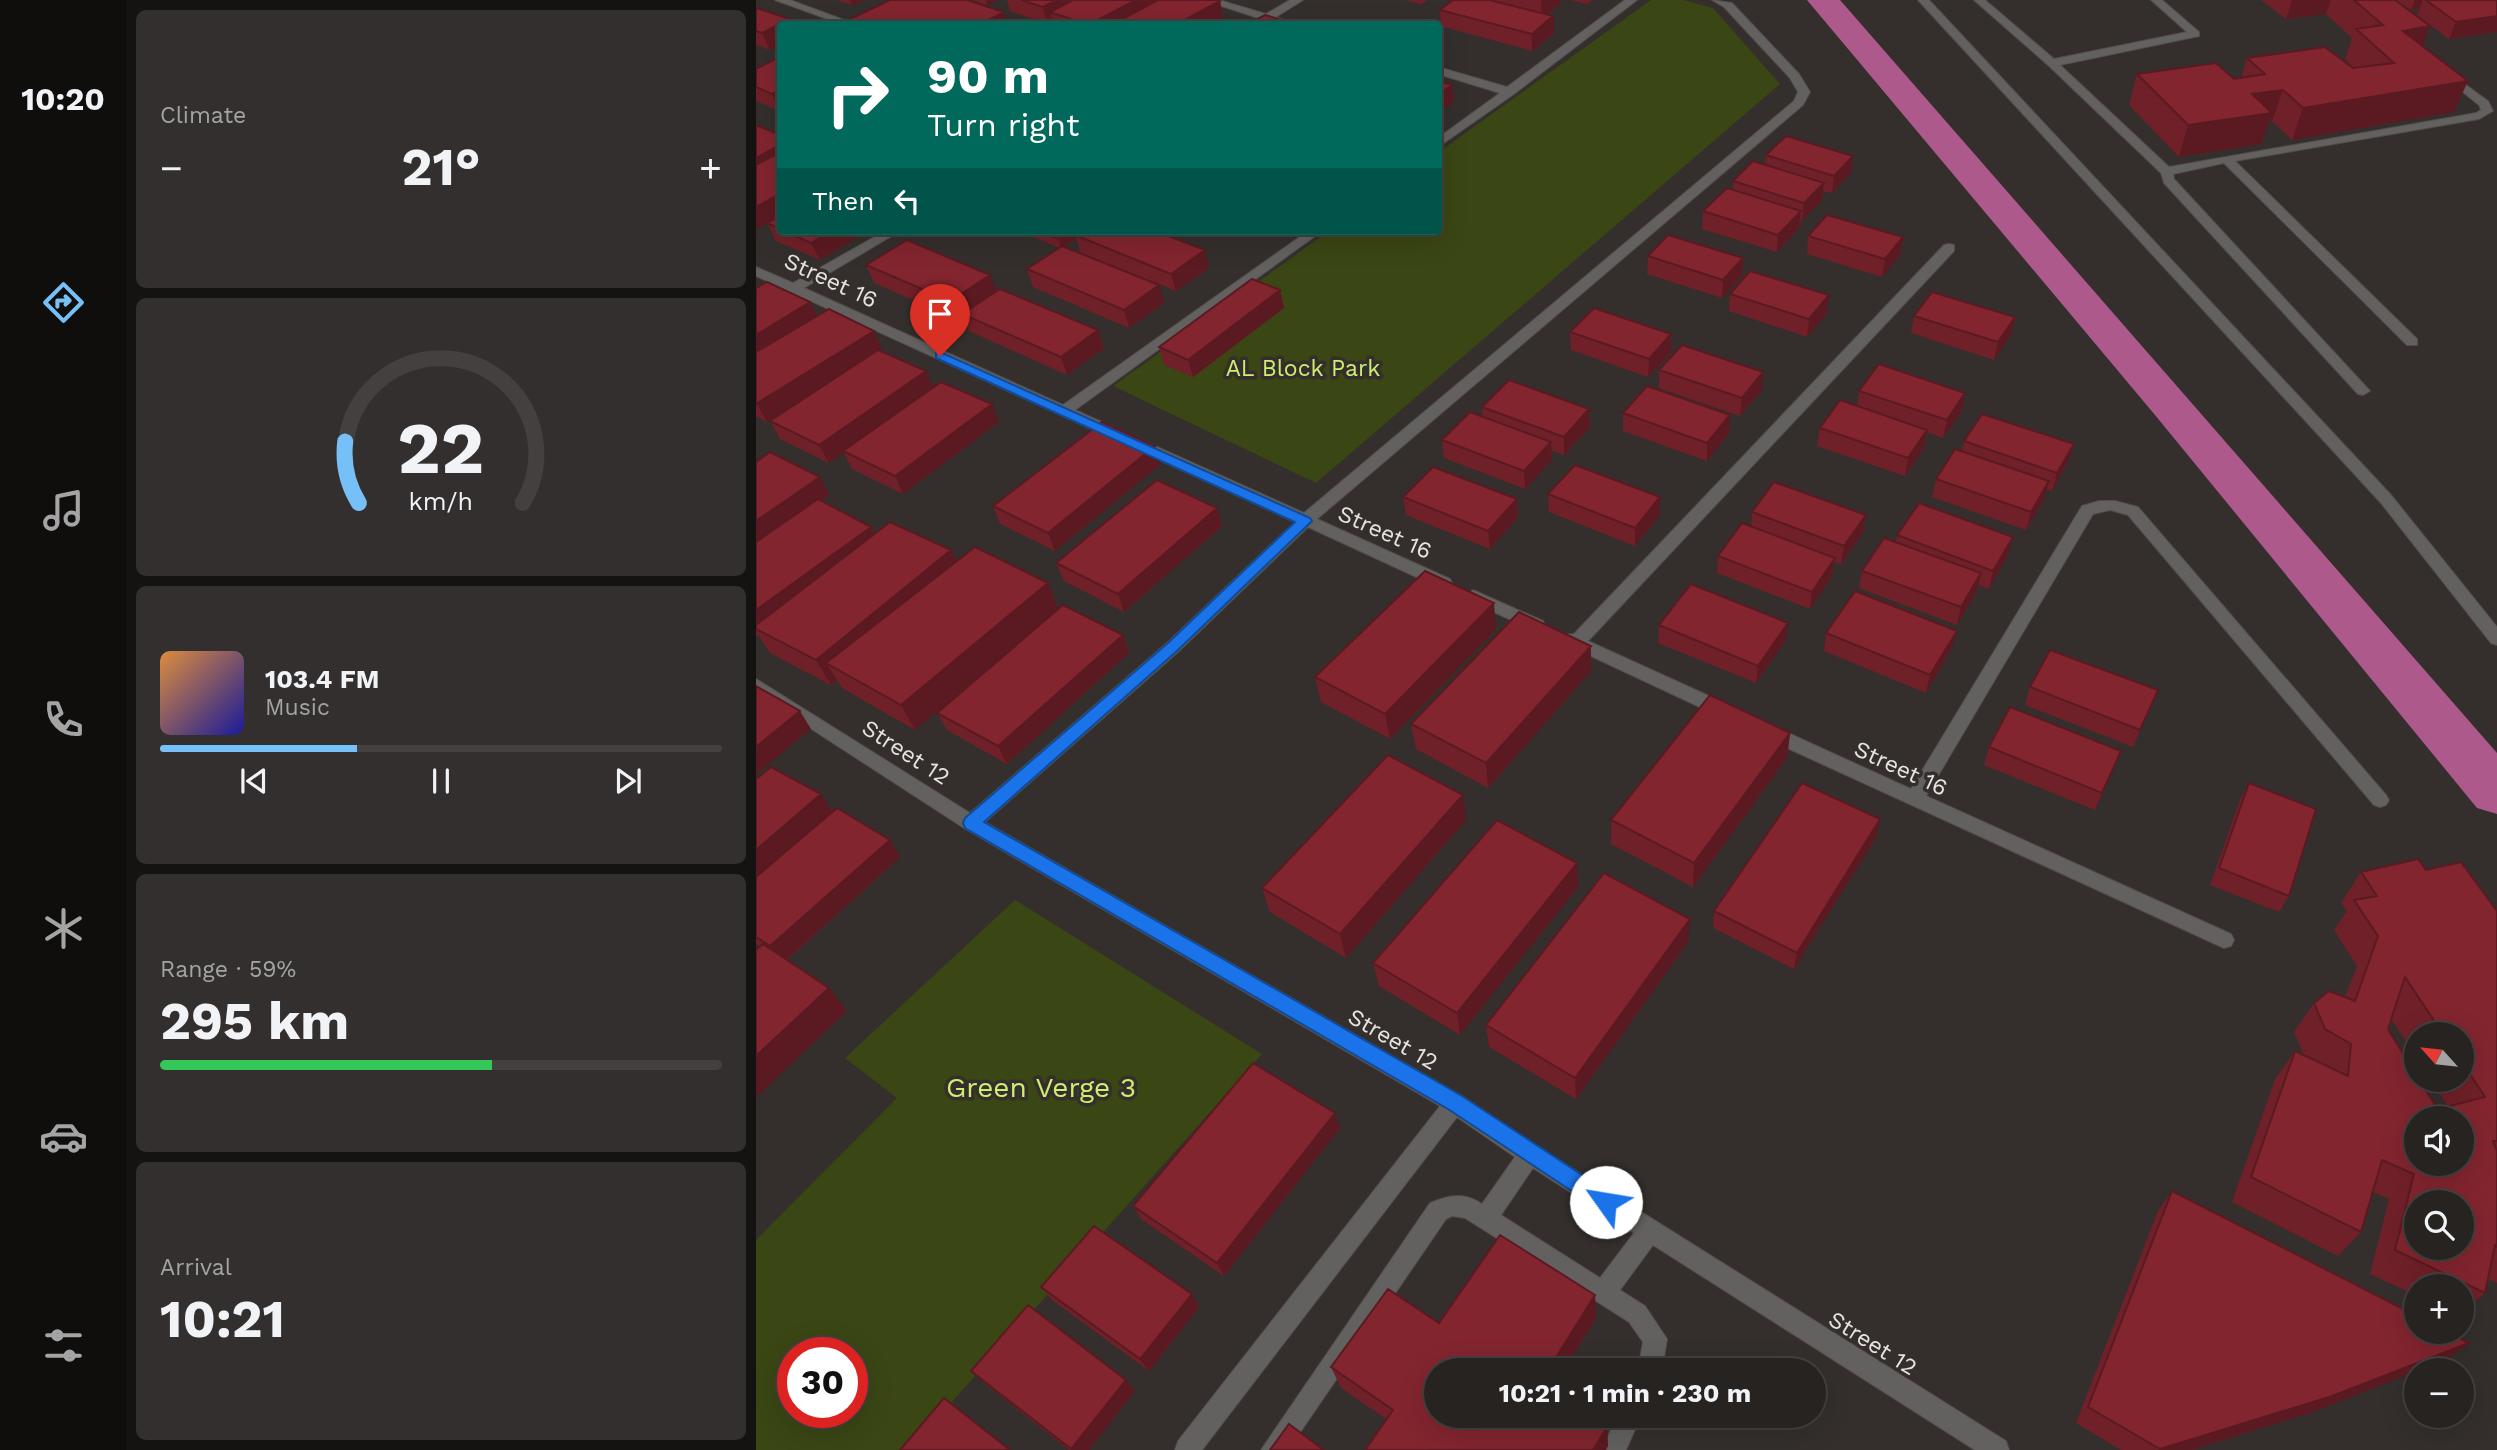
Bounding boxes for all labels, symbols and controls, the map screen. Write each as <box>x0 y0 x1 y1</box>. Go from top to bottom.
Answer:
text: 90 m <box>927 47 1049 105</box>
icon: right <box>812 49 903 140</box>
text: 10:20 <box>21 80 105 118</box>
text: Climate <box>160 102 246 129</box>
text: Turn right <box>927 106 1079 144</box>
text: 21° <box>401 137 481 198</box>
text: − <box>160 146 183 190</box>
text: + <box>699 146 722 190</box>
icon: left <box>888 182 926 220</box>
text: Then <box>812 186 874 216</box>
street label: Street 16 <box>780 247 882 314</box>
icon: directions <box>39 278 88 327</box>
pin <box>910 284 970 356</box>
icon: arrive <box>921 295 959 333</box>
park label: AL Block Park <box>1226 355 1380 382</box>
text: 22 <box>398 405 484 491</box>
icon: music <box>39 486 88 535</box>
text: km/h <box>409 487 473 516</box>
street label: Street 16 <box>1334 500 1436 565</box>
text: 103.4 FM <box>265 664 379 694</box>
text: Music <box>265 694 330 721</box>
icon: phone <box>39 695 88 744</box>
street label: Street 12 <box>857 714 955 791</box>
street label: Street 16 <box>1850 735 1952 802</box>
icon: previous <box>235 762 273 800</box>
icon: pause <box>422 762 460 800</box>
icon: next <box>609 762 647 800</box>
icon: climate <box>39 904 88 953</box>
text: Range · 59% <box>160 956 296 983</box>
text: 295 km <box>160 991 349 1052</box>
street label: Street 12 <box>1343 1003 1442 1076</box>
north arrow <box>2404 1022 2474 1092</box>
map controls <box>2404 1022 2474 1428</box>
park label: Green Verge 3 <box>946 1071 1136 1104</box>
button: sound <box>2404 1106 2474 1176</box>
icon: car <box>39 1112 88 1161</box>
position arrow <box>1569 1165 1643 1239</box>
button: search <box>2404 1190 2474 1260</box>
text: Arrival <box>160 1254 232 1281</box>
button: + <box>2404 1274 2474 1344</box>
text: 10:21 <box>160 1289 285 1350</box>
street label: Street 12 <box>1824 1306 1922 1381</box>
icon: filters <box>39 1321 88 1370</box>
speed limit sign: 30 <box>777 1337 868 1428</box>
button: − <box>2404 1358 2474 1428</box>
text: 10:21 · 1 min · 230 m <box>1499 1378 1751 1408</box>

